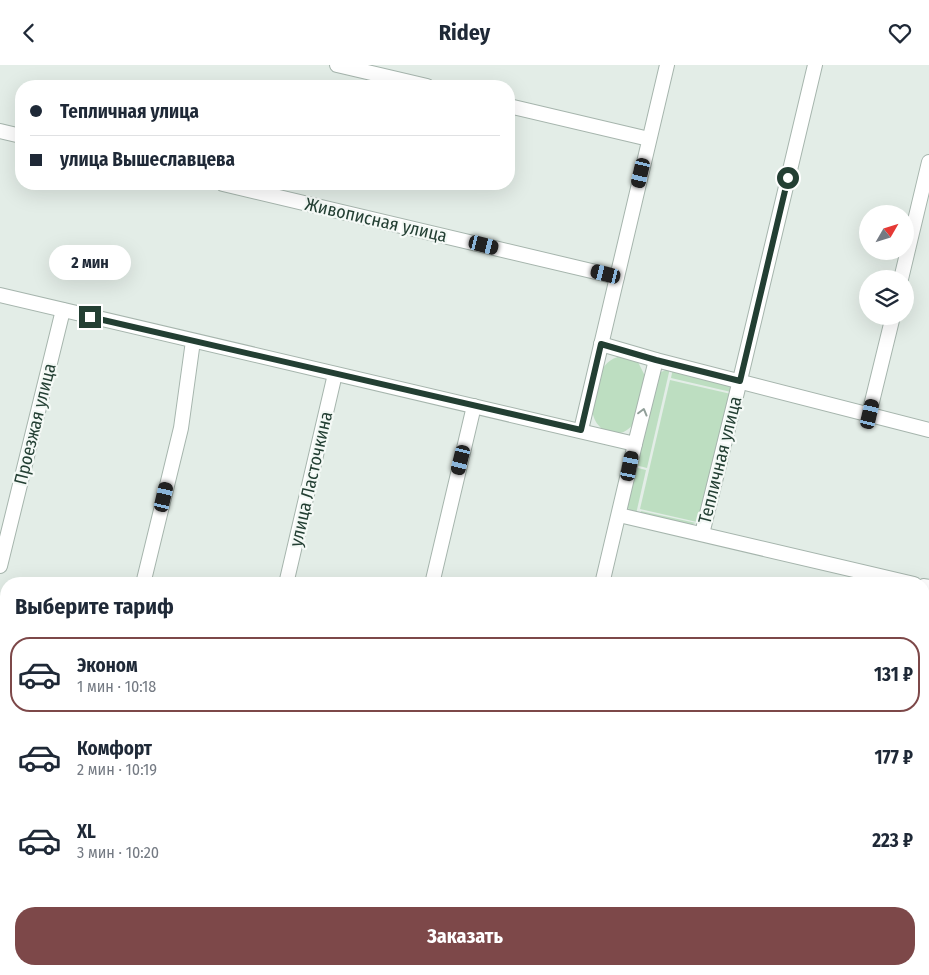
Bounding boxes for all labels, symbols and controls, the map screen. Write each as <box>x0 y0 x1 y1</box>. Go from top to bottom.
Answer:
icon: back <box>15 19 43 47</box>
text: Ridey <box>439 19 490 46</box>
icon: heart <box>886 19 914 47</box>
text: Тепличная улица <box>60 100 199 123</box>
text: улица Вышеславцева <box>60 148 235 171</box>
car <box>630 157 651 189</box>
route start <box>777 167 799 189</box>
street label: Живописная улица <box>303 193 449 247</box>
north arrow <box>859 205 914 260</box>
map controls <box>859 205 914 325</box>
car <box>467 234 500 256</box>
callout: 2 мин <box>49 245 131 279</box>
text: 2 мин <box>71 253 109 272</box>
car <box>589 263 622 285</box>
button: layers <box>859 270 914 325</box>
route end <box>79 306 101 328</box>
street label: Проезжая улица <box>9 361 61 487</box>
street label: Тепличная улица <box>694 394 746 526</box>
car <box>859 398 880 430</box>
one-way arrow <box>637 408 648 417</box>
street label: улица Ласточкина <box>285 409 337 549</box>
car <box>450 444 471 476</box>
car <box>619 450 640 482</box>
car <box>153 481 174 513</box>
text: Выберите тариф <box>15 593 174 620</box>
icon: car <box>17 652 62 697</box>
text: Эконом <box>77 654 138 677</box>
text: 131 ₽ <box>874 663 913 686</box>
text: 1 мин · 10:18 <box>77 677 156 696</box>
icon: car <box>17 735 62 780</box>
text: Комфорт <box>77 737 152 760</box>
text: 177 ₽ <box>874 746 913 769</box>
text: 2 мин · 10:19 <box>77 760 157 779</box>
icon: car <box>17 818 62 863</box>
text: XL <box>77 820 96 843</box>
text: 223 ₽ <box>872 829 913 852</box>
text: 3 мин · 10:20 <box>77 843 159 862</box>
button: Заказать <box>15 907 915 965</box>

